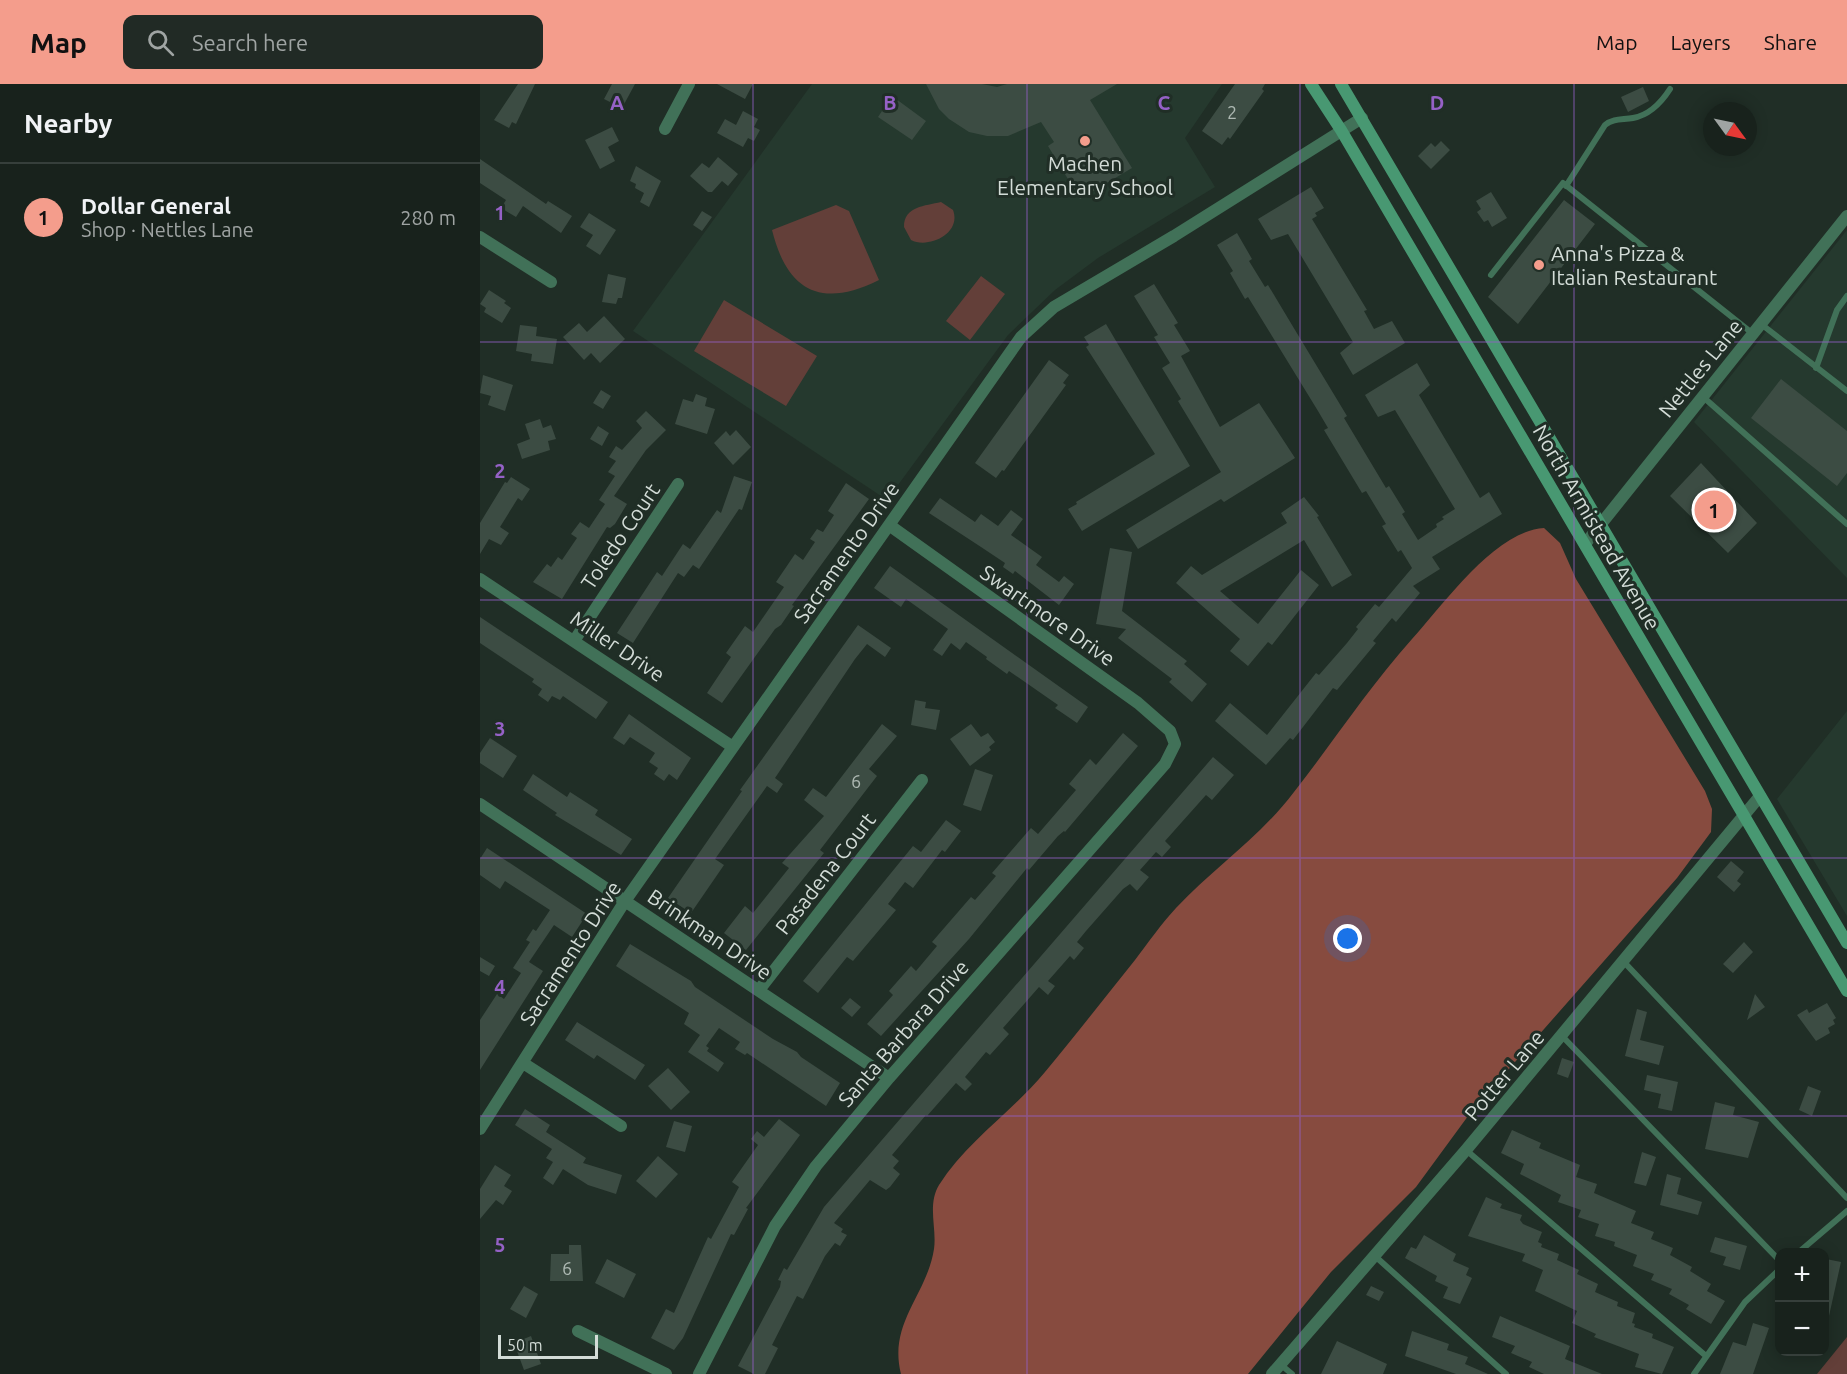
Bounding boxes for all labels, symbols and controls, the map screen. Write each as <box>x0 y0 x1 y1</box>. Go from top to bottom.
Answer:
search box <box>123 15 543 69</box>
icon: search <box>144 26 177 59</box>
text: Map <box>30 27 87 58</box>
text: Search here <box>192 30 308 55</box>
text: Map <box>1596 30 1637 54</box>
text: Layers <box>1670 30 1731 54</box>
text: Share <box>1764 30 1817 54</box>
text: A <box>610 91 624 114</box>
text: B <box>883 91 897 114</box>
text: C <box>1158 91 1171 114</box>
text: D <box>1430 91 1444 114</box>
house number: 2 <box>1227 102 1237 122</box>
north arrow <box>1703 102 1757 156</box>
text: Nearby <box>24 109 112 138</box>
marker: Machen Elementary School <box>1078 134 1092 148</box>
place label: Machen Elementary School <box>997 151 1173 199</box>
text: Dollar General <box>81 193 231 218</box>
text: 1 <box>494 201 506 224</box>
text: 1 <box>38 206 49 229</box>
text: 280 m <box>400 206 456 229</box>
text: Shop · Nettles Lane <box>81 218 254 241</box>
place label: Anna's Pizza & Italian Restaurant <box>1551 241 1717 289</box>
marker: Anna's Pizza & Italian Restaurant <box>1532 258 1546 272</box>
street label: Nettles Lane <box>1653 314 1747 422</box>
street label: North Armistead Avenue <box>1528 420 1666 634</box>
text: 2 <box>494 459 506 482</box>
street label: Sacramento Drive <box>788 477 904 627</box>
street label: Toledo Court <box>576 478 664 594</box>
pin: 1 <box>1694 488 1734 532</box>
street label: Swartmore Drive <box>976 560 1120 670</box>
street label: Miller Drive <box>566 606 670 686</box>
text: 3 <box>494 717 506 740</box>
house number: 6 <box>851 771 861 791</box>
street label: Pasadena Court <box>770 807 880 939</box>
street label: Sacramento Drive <box>514 876 626 1030</box>
street label: Brinkman Drive <box>643 884 777 984</box>
your location <box>1333 924 1362 953</box>
street label: Santa Barbara Drive <box>833 955 973 1111</box>
text: 4 <box>494 975 506 998</box>
street label: Potter Lane <box>1459 1025 1549 1125</box>
text: 5 <box>494 1233 506 1256</box>
map controls <box>1775 1248 1829 1356</box>
button: + <box>1775 1248 1829 1302</box>
house number: 6 <box>562 1258 572 1278</box>
button: − <box>1775 1302 1829 1356</box>
scale bar <box>498 1332 598 1360</box>
text: 50 m <box>507 1336 543 1354</box>

